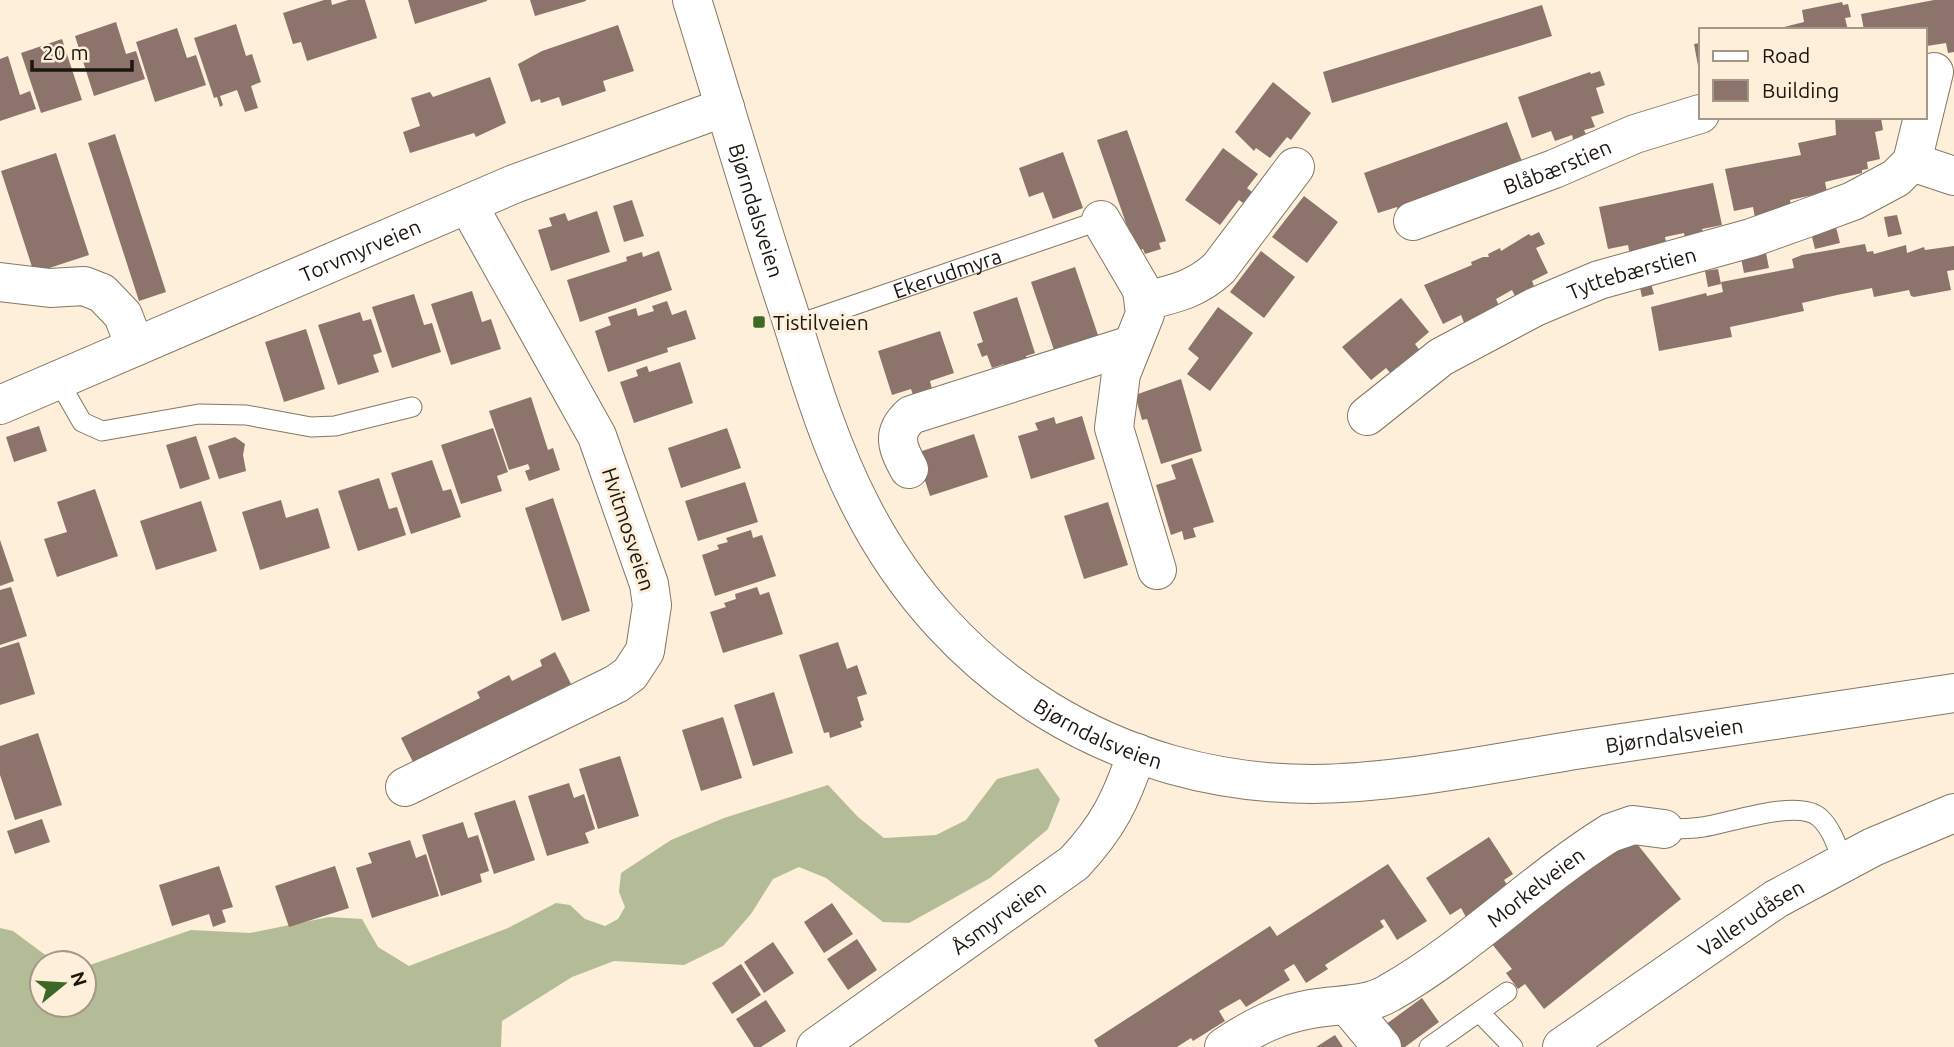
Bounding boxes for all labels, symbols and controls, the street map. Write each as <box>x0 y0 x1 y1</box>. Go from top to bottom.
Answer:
scale bar <box>32 28 131 72</box>
legend <box>1699 28 1926 119</box>
text: 20 m <box>42 40 89 64</box>
text: Road <box>1762 43 1810 67</box>
text: Building <box>1762 78 1839 102</box>
street label: Blåbærstien <box>1500 134 1615 199</box>
street label: Bjørndalsveien <box>724 140 789 280</box>
street label: Torvmyrveien <box>296 214 424 287</box>
street label: Tyttebærstien <box>1563 242 1699 304</box>
street label: Ekerudmyra <box>890 243 1004 303</box>
place label: Tistilveien <box>773 310 869 334</box>
marker: Tistilveien <box>751 314 767 330</box>
street label: Hvitmosveien <box>598 464 660 594</box>
street label: Bjørndalsveien <box>1030 693 1165 773</box>
street label: Bjørndalsveien <box>1604 713 1745 757</box>
street label: Morkelveien <box>1482 842 1589 932</box>
street label: Vallerudåsen <box>1693 874 1808 961</box>
street label: Åsmyrveien <box>947 875 1050 959</box>
north arrow <box>28 949 98 1019</box>
text: N <box>67 969 92 989</box>

